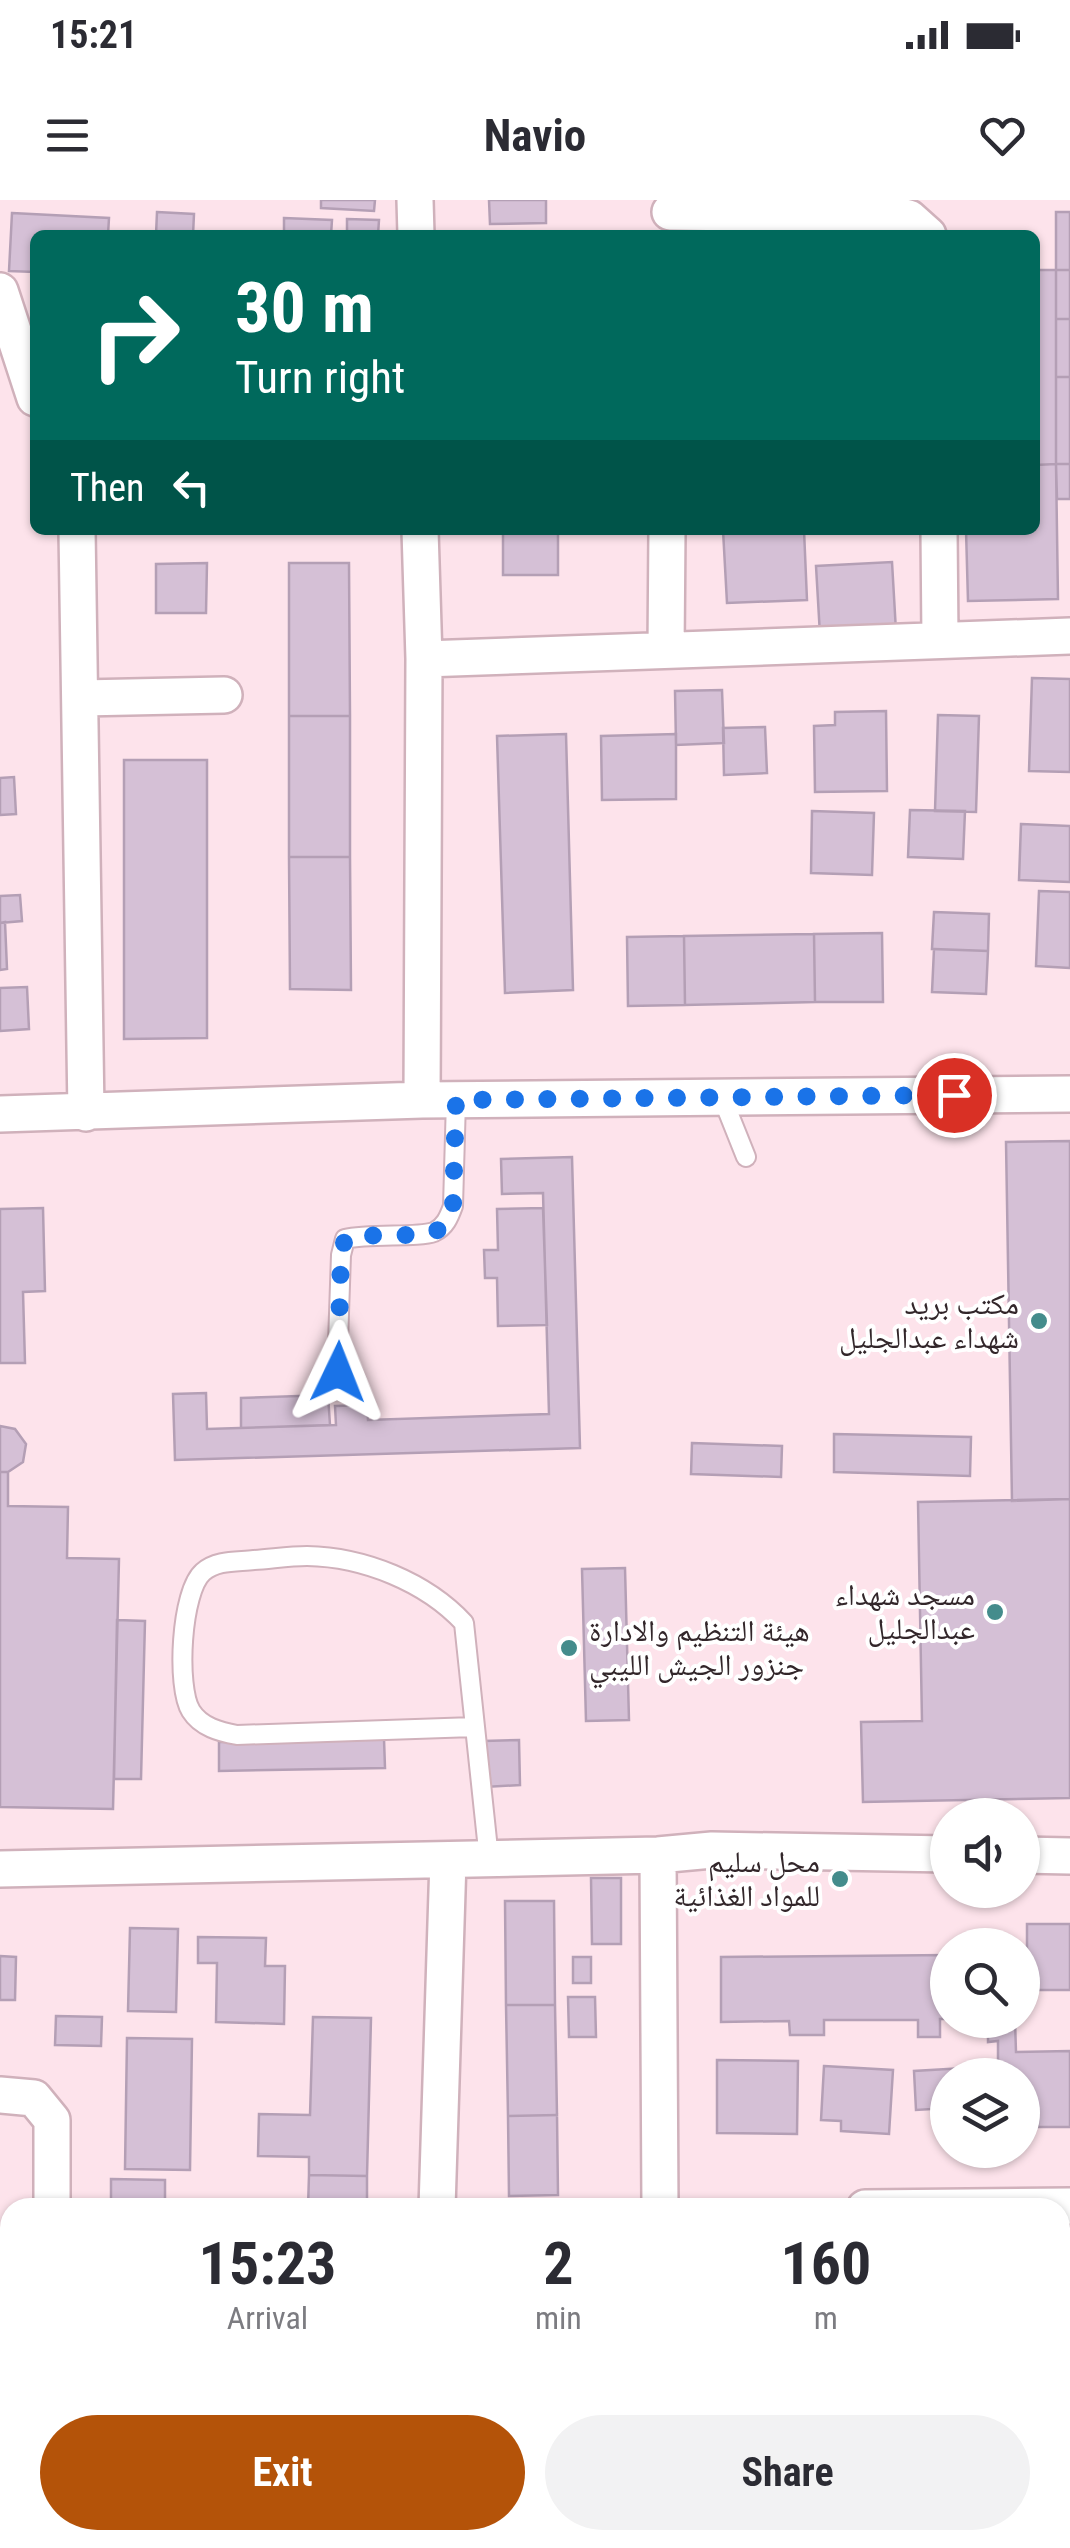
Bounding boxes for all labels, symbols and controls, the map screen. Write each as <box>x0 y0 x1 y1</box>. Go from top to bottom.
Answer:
text: 15:21 <box>50 13 137 57</box>
icon: menu <box>40 108 95 163</box>
icon: heart <box>975 108 1030 163</box>
text: Navio <box>484 109 586 162</box>
text: 30 m <box>235 267 374 349</box>
icon: right <box>70 270 200 400</box>
text: Turn right <box>235 351 405 404</box>
icon: left <box>164 460 219 515</box>
text: Then <box>70 466 144 510</box>
pin <box>912 1053 997 1138</box>
icon: arrive <box>927 1068 982 1123</box>
place label: مكتب بريد شهداء عبدالجليل <box>839 1286 1019 1356</box>
marker: مكتب بريد شهداء عبدالجليل <box>1028 1310 1050 1332</box>
position arrow <box>286 1320 390 1424</box>
place label: مسجد شهداء عبدالجليل <box>835 1577 975 1647</box>
marker: مسجد شهداء عبدالجليل <box>984 1601 1006 1623</box>
place label: هيئة التنظيم والادارة جنزور الجيش الليبي <box>589 1613 810 1689</box>
marker: هيئة التنظيم والادارة جنزور الجيش الليبي <box>558 1637 580 1659</box>
map controls <box>930 1798 1040 2168</box>
button: sound <box>930 1798 1040 1908</box>
place label: محل سليم للمواد الغذائية <box>674 1844 820 1913</box>
marker: محل سليم للمواد الغذائية <box>829 1868 851 1890</box>
button: search <box>930 1928 1040 2038</box>
button: layers <box>930 2058 1040 2168</box>
text: 15:23 <box>199 2228 336 2299</box>
text: 2 <box>543 2228 574 2299</box>
text: 160 <box>780 2228 871 2299</box>
text: Arrival <box>227 2299 308 2337</box>
text: min <box>535 2299 582 2337</box>
text: m <box>814 2299 838 2337</box>
button: Exit <box>40 2415 525 2530</box>
button: Share <box>545 2415 1030 2530</box>

